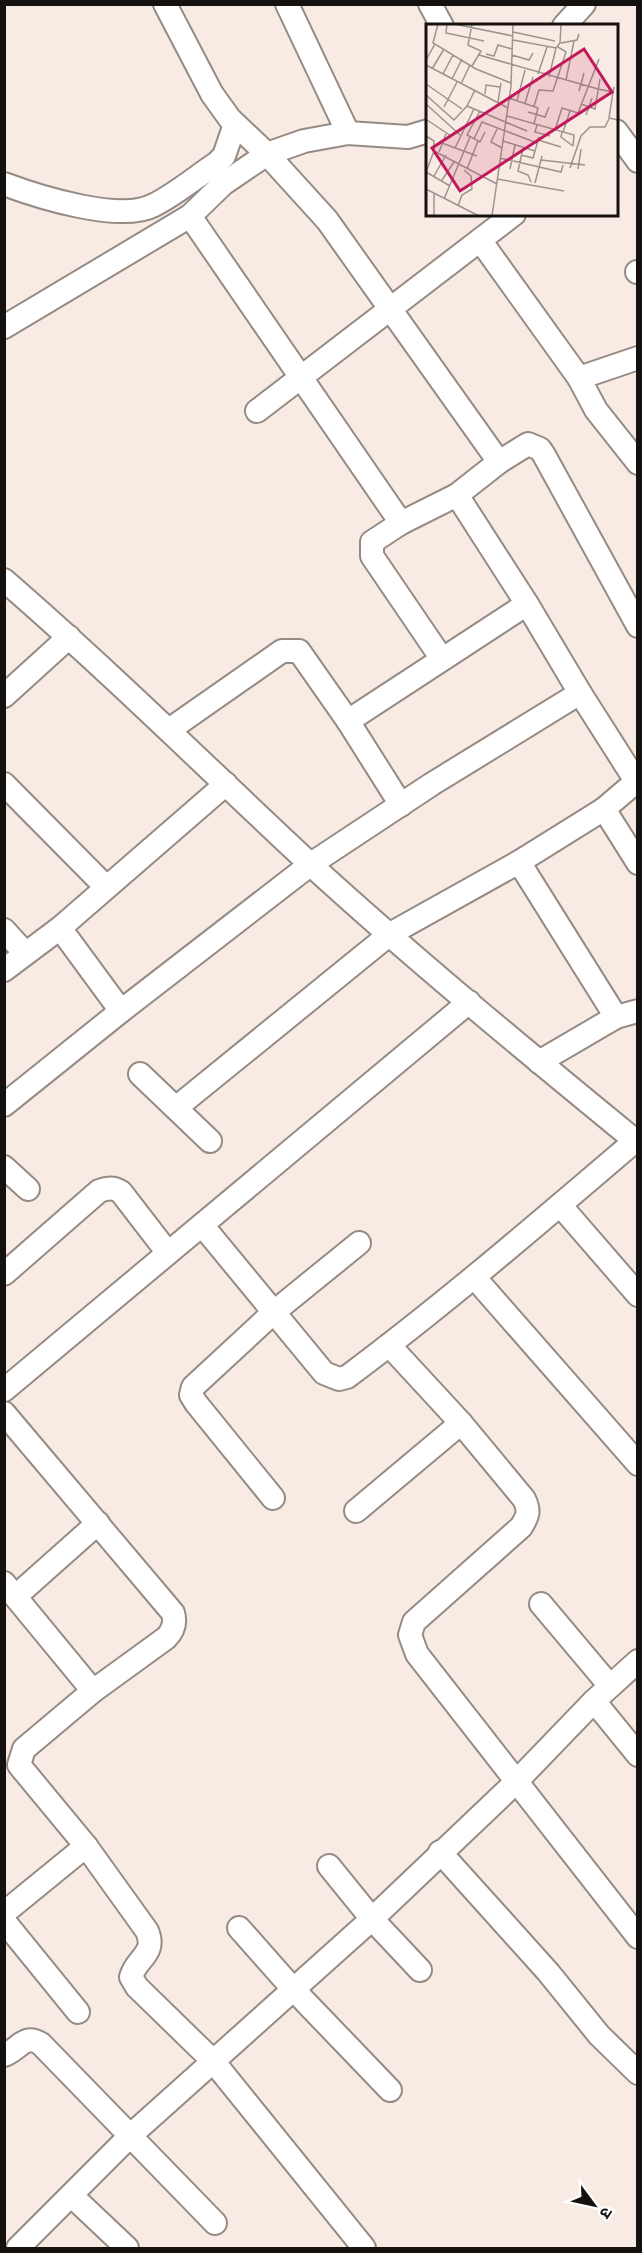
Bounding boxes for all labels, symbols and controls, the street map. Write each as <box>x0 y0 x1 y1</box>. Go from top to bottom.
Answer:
inset map <box>426 24 618 216</box>
north arrow <box>564 2175 624 2235</box>
text: उ <box>595 2204 617 2223</box>

